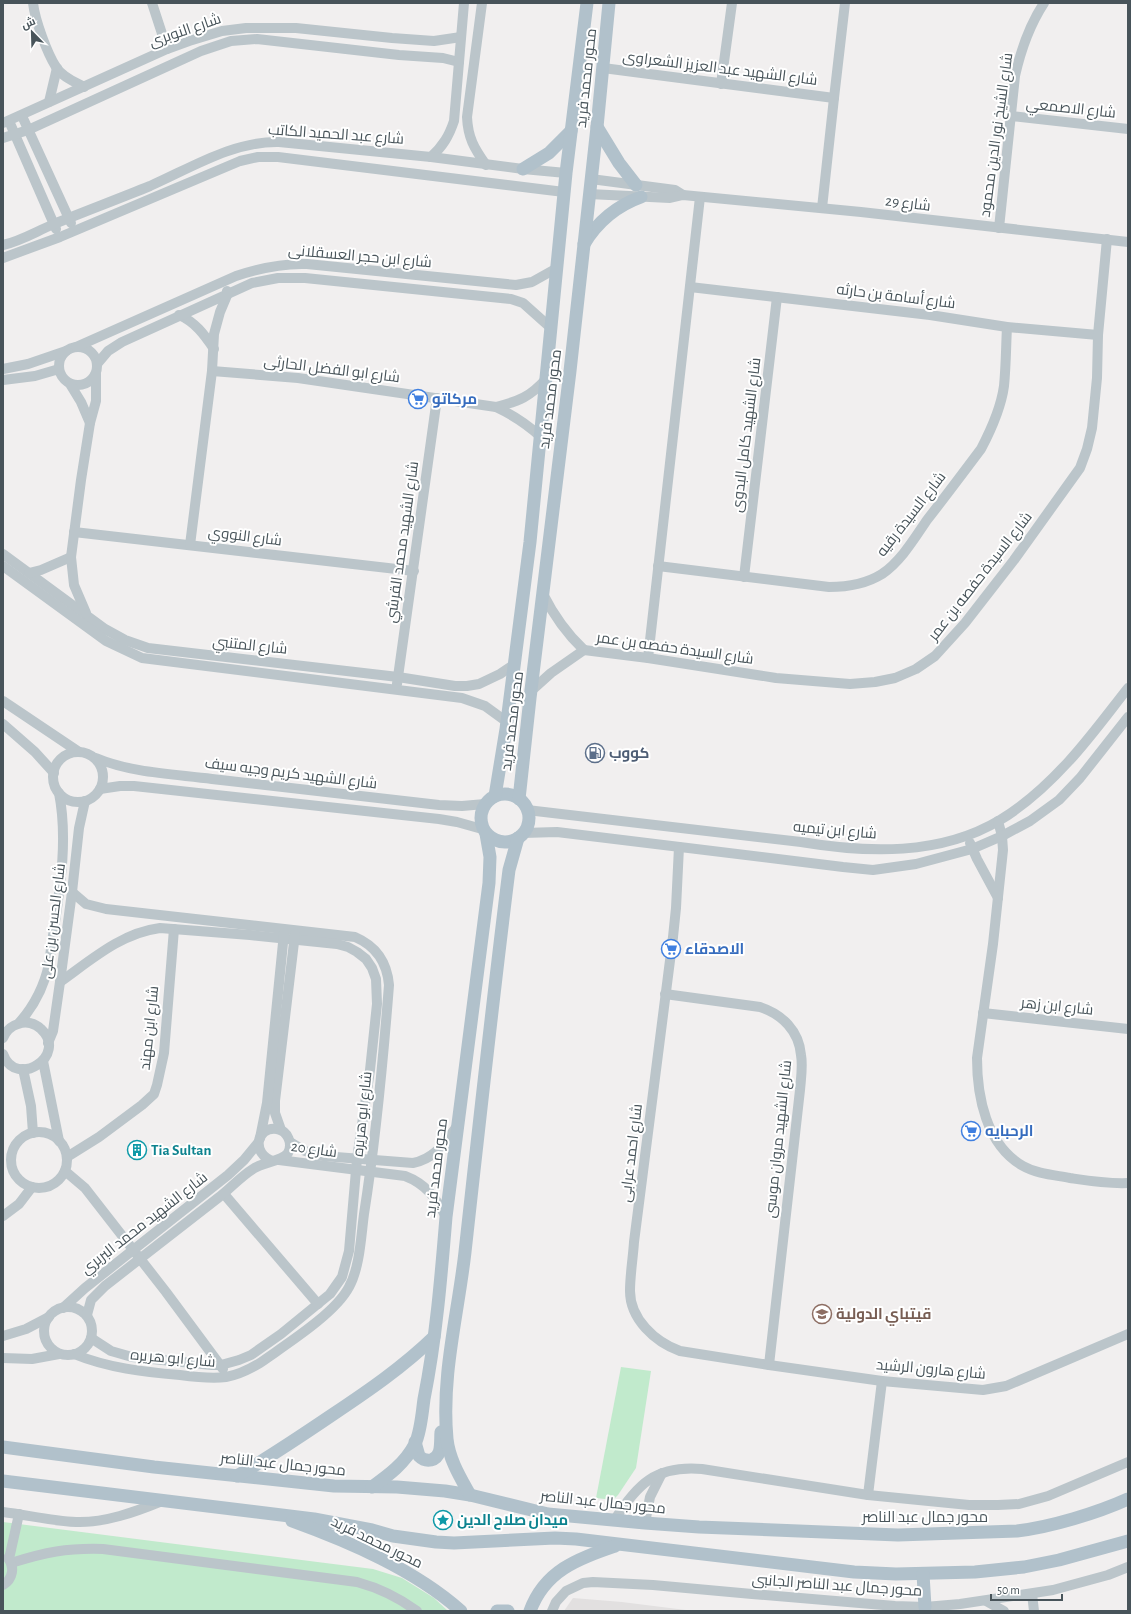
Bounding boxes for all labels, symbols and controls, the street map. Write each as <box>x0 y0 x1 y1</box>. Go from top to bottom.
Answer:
street label: شارع النوبرى <box>147 10 224 53</box>
north arrow <box>12 12 52 52</box>
text: ش <box>20 15 37 32</box>
street label: محور محمد فريد <box>574 28 600 129</box>
street label: شارع الشهيد عبد العزيز الشعراوى <box>621 48 818 91</box>
street label: شارع الشيخ نور الدين محمود <box>977 52 1018 219</box>
street label: شارع الاصمعي <box>1025 95 1117 125</box>
street label: شارع عبد الحميد الكاتب <box>267 121 405 150</box>
street label: شارع 29 <box>884 192 932 217</box>
street label: شارع ابن حجر العسقلانى <box>287 242 433 273</box>
street label: شارع أسامة بن حارثه <box>835 279 957 314</box>
street label: محور محمد فريد <box>537 349 565 450</box>
street label: شارع ابو الفضل الحارثى <box>263 353 401 388</box>
street label: شارع الشهيد كامل البدوى <box>729 357 766 514</box>
supermarket icon: مركاتو <box>407 388 429 410</box>
place label: مركاتو <box>432 392 477 408</box>
street label: شارع الشهيد محمد القرشي <box>383 460 425 624</box>
street label: شارع السيدة رقيه <box>873 469 951 561</box>
street label: شارع السيدة حفصه بن عمر <box>924 509 1037 646</box>
street label: شارع النووي <box>207 524 283 552</box>
street label: شارع السيدة حفصه بن عمر <box>594 629 755 670</box>
street label: شارع المتنبي <box>211 633 288 661</box>
street label: محور محمد فريد <box>499 671 527 772</box>
fuel station icon: كووب <box>584 742 606 764</box>
place label: كووب <box>609 746 650 762</box>
street label: شارع الشهيد كريم وجيه سيف <box>204 754 378 794</box>
street label: شارع ابن تيميه <box>792 818 878 845</box>
street label: شارع الحسن بن على <box>38 862 71 980</box>
supermarket icon: الاصدقاء <box>660 938 682 960</box>
place label: الاصدقاء <box>685 942 744 957</box>
street label: شارع ابن مهند <box>137 985 164 1071</box>
street label: شارع ابن زهر <box>1019 994 1094 1021</box>
street label: شارع الشهيد مروان موسى <box>762 1059 797 1219</box>
street label: شارع ابو هريره <box>350 1071 377 1158</box>
street label: شارع احمد عرابى <box>617 1103 648 1204</box>
street label: محور محمد فريد <box>423 1118 451 1219</box>
supermarket icon: الرحبايه <box>960 1120 982 1142</box>
place label: الرحبايه <box>985 1124 1034 1140</box>
street label: شارع 20 <box>290 1138 338 1163</box>
building icon: Tia Sultan <box>126 1139 148 1161</box>
place label: Tia Sultan <box>151 1143 211 1158</box>
street label: شارع الشهيد محمد البربري <box>78 1169 213 1280</box>
school or university icon: قيتباي الدولية <box>811 1303 833 1325</box>
place label: قيتباي الدولية <box>836 1307 931 1326</box>
street label: شارع ابو هريره <box>129 1346 216 1373</box>
street label: شارع هارون الرشيد <box>875 1356 986 1385</box>
street label: محور جمال عبد الناصر <box>218 1450 346 1480</box>
street label: محور جمال عبد الناصر <box>538 1488 666 1518</box>
place icon: ميدان صلاح الدين <box>432 1509 454 1531</box>
street label: محور جمال عبد الناصر <box>861 1510 988 1526</box>
place label: ميدان صلاح الدين <box>457 1513 568 1530</box>
street label: محور محمد فريد <box>328 1514 425 1572</box>
street label: محور جمال عبد الناصر الجانبى <box>751 1572 923 1601</box>
scale bar <box>991 1576 1062 1602</box>
text: 50 m <box>997 1584 1020 1596</box>

